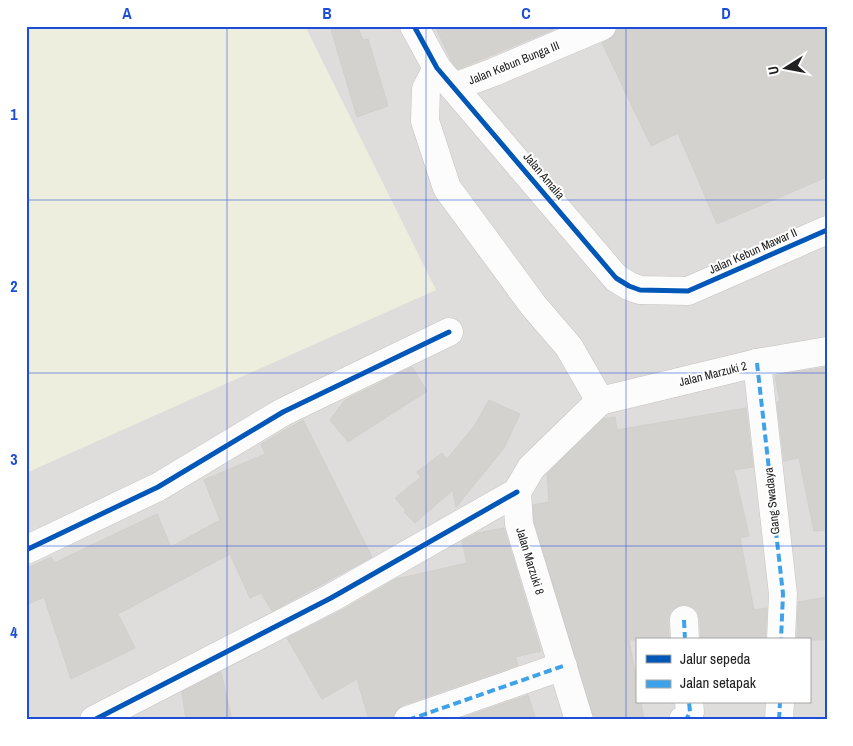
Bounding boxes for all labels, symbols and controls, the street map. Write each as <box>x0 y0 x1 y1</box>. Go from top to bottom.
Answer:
text: A <box>122 2 132 24</box>
text: B <box>322 2 332 24</box>
text: C <box>521 2 531 24</box>
text: D <box>721 2 731 24</box>
street label: Jalan Kebun Bunga III <box>466 37 562 89</box>
north arrow <box>760 42 810 92</box>
text: U <box>764 65 783 76</box>
text: 1 <box>10 103 18 125</box>
street label: Jalan Amalia <box>520 149 569 203</box>
street label: Jalan Kebun Mawar II <box>706 224 800 278</box>
text: 2 <box>10 275 18 297</box>
street label: Jalan Marzuki 2 <box>677 358 749 390</box>
text: 3 <box>10 448 18 470</box>
street label: Gang Swadaya <box>760 466 783 535</box>
street label: Jalan Marzuki 8 <box>512 525 548 597</box>
text: 4 <box>10 621 18 643</box>
legend <box>636 638 810 704</box>
text: Jalur sepeda <box>680 648 751 669</box>
text: Jalan setapak <box>680 672 757 693</box>

